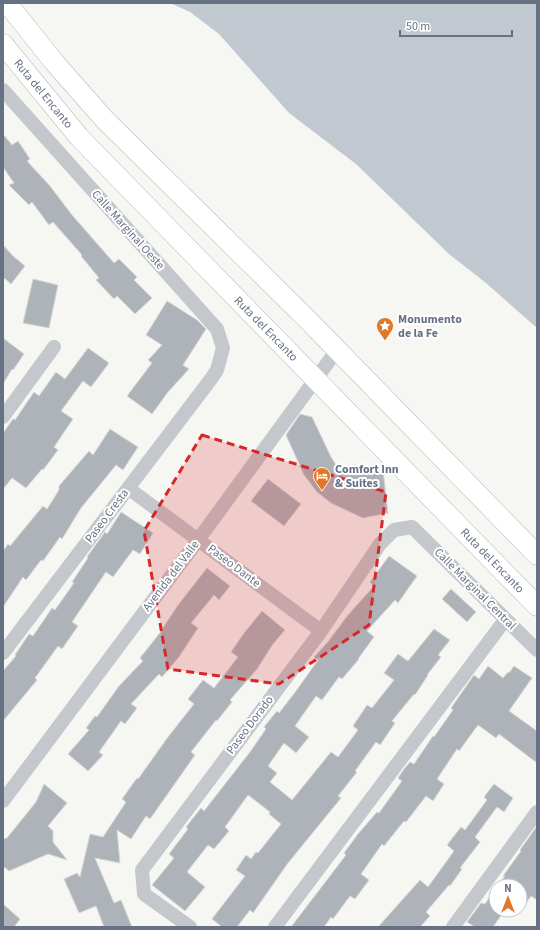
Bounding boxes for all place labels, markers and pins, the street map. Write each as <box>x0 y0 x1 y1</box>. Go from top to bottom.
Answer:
place label: Monumento de la Fe <box>398 311 462 342</box>
place icon: Monumento de la Fe <box>375 316 395 341</box>
place label: Comfort Inn & Suites <box>335 461 399 492</box>
hotel icon: Comfort Inn & Suites <box>312 466 332 491</box>

